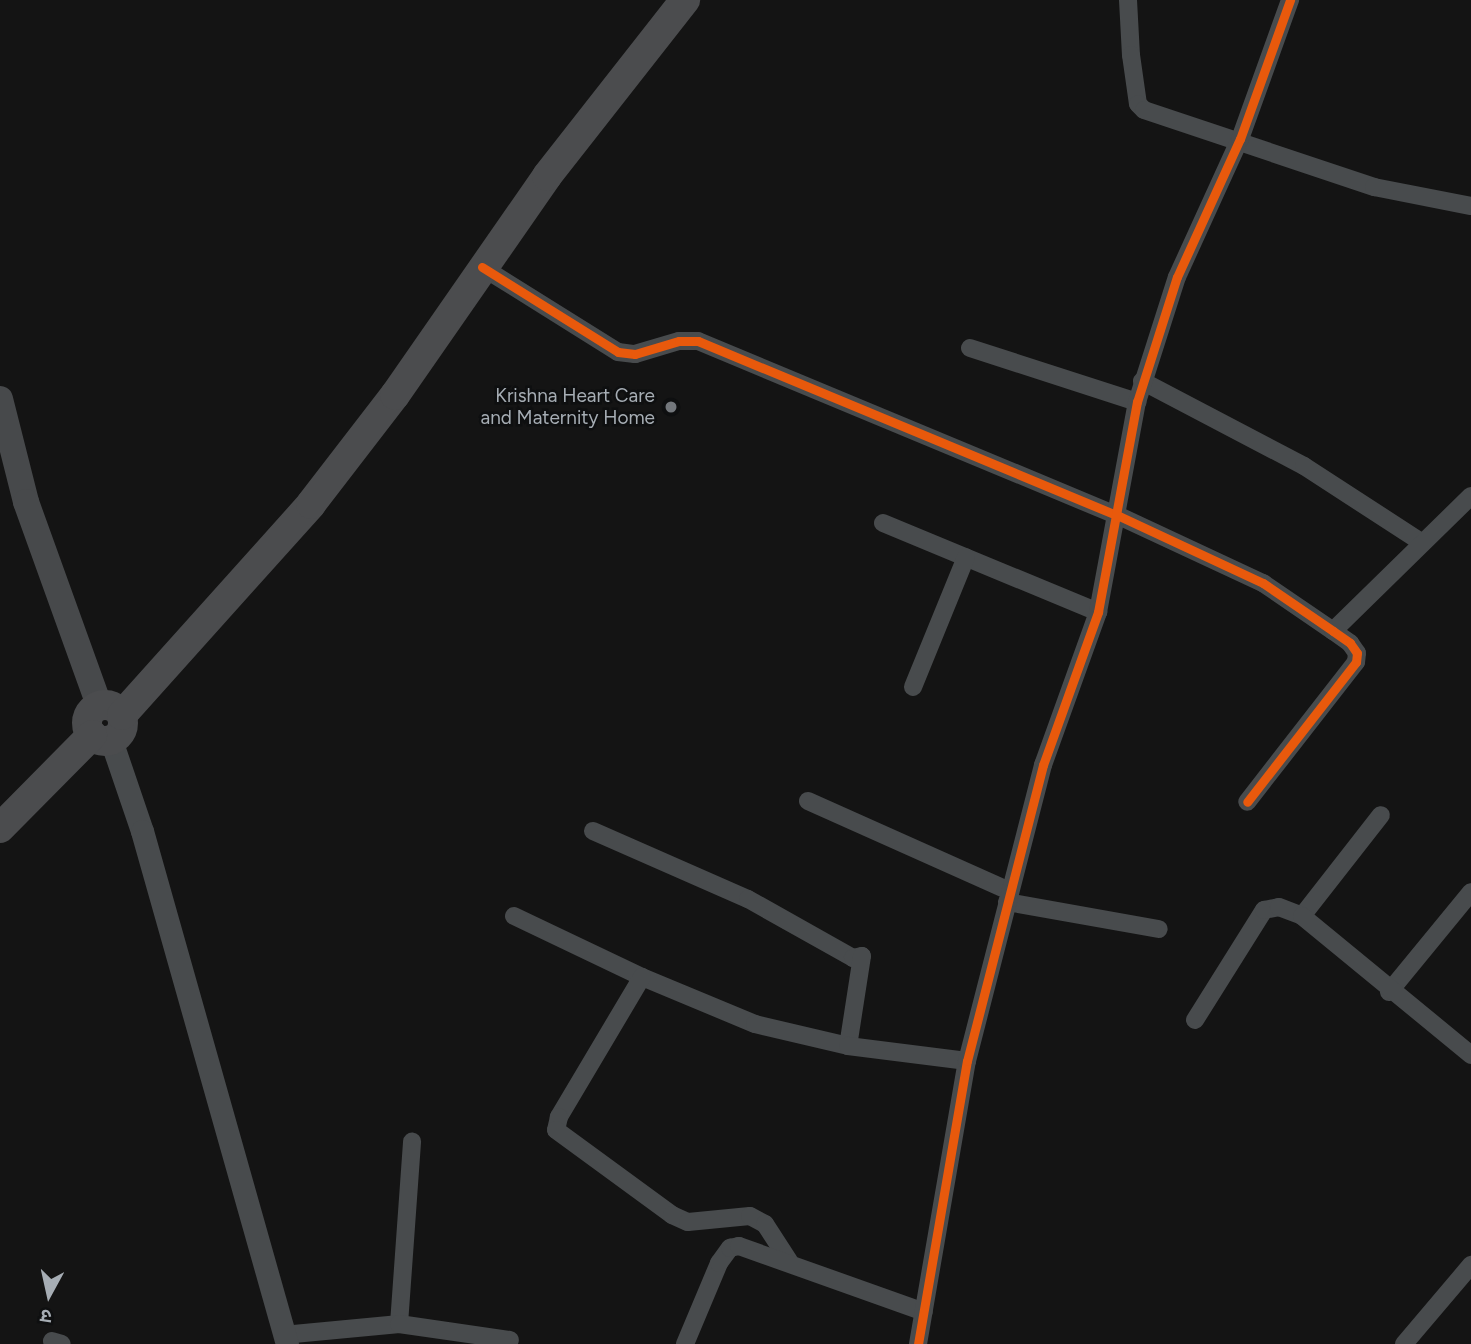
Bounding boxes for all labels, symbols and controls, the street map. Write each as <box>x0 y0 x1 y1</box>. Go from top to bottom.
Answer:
place label: Krishna Heart Care and Maternity Home <box>480 385 655 429</box>
marker: Krishna Heart Care and Maternity Home <box>661 397 681 417</box>
north arrow <box>14 1260 84 1330</box>
text: उ <box>39 1304 53 1328</box>

